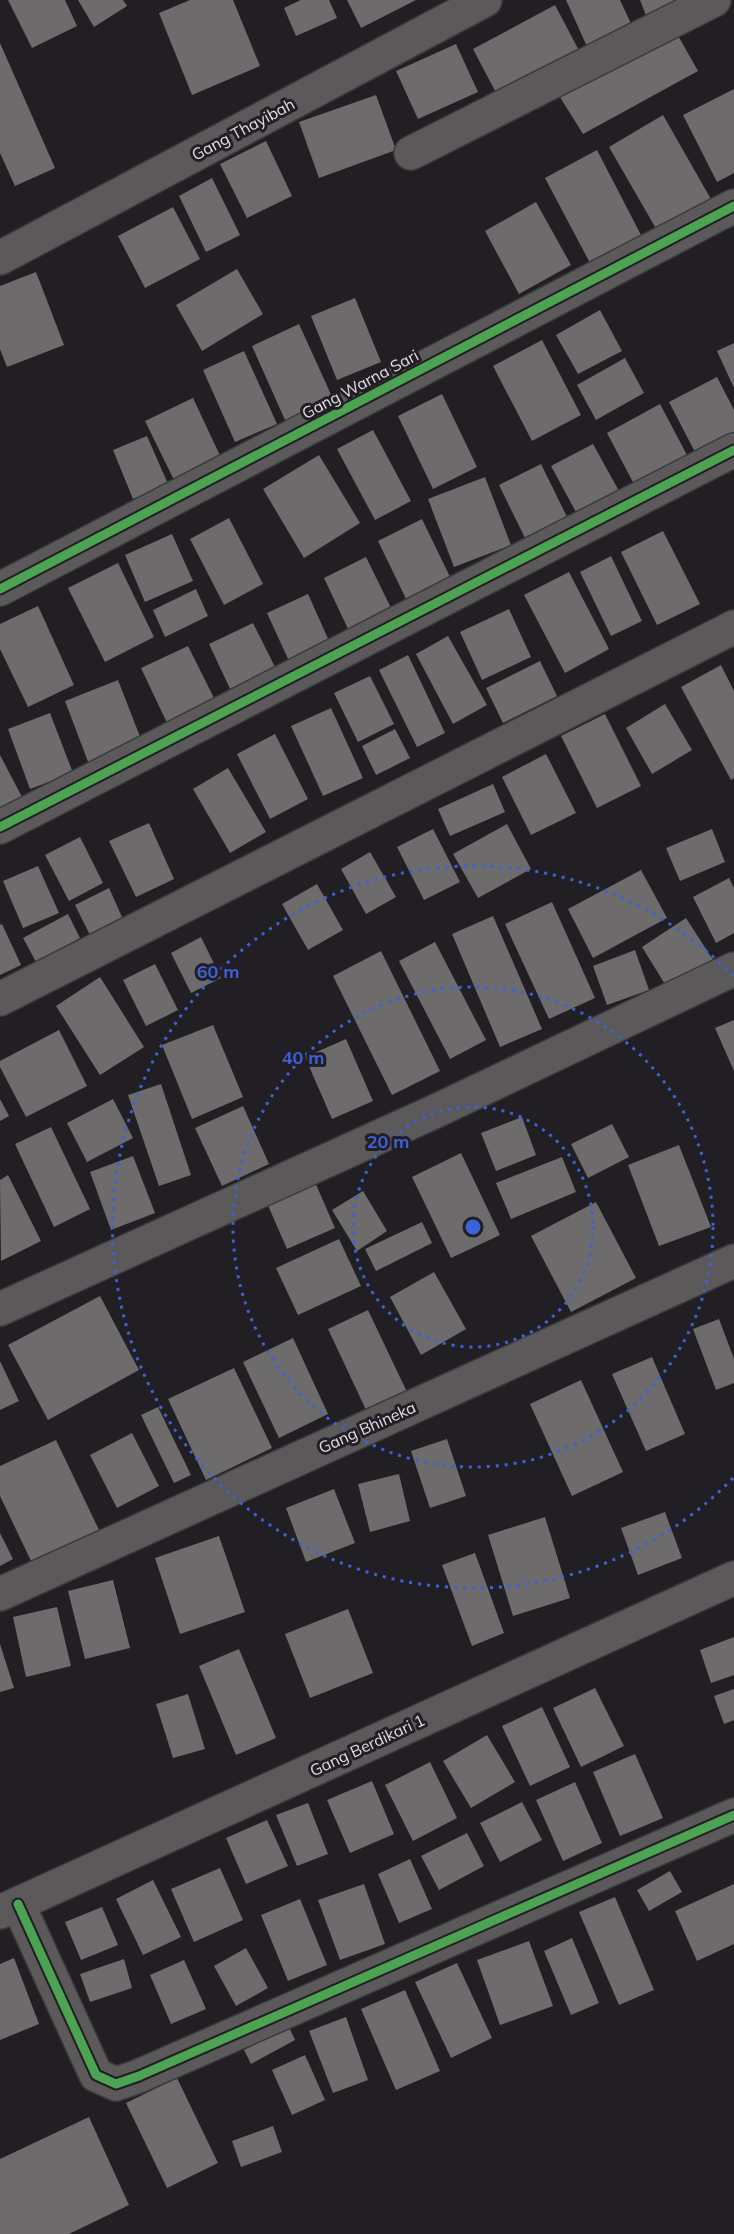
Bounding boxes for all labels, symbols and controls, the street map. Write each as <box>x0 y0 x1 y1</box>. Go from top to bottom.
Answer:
street label: Gang Thayibah <box>188 93 298 165</box>
street label: Gang Warna Sari <box>298 345 422 423</box>
text: 60 m <box>197 960 239 983</box>
text: 40 m <box>282 1046 324 1069</box>
text: 20 m <box>367 1130 409 1153</box>
centre of rings <box>463 1217 483 1237</box>
street label: Gang Bhineka <box>315 1397 419 1457</box>
street label: Gang Berdikari 1 <box>306 1710 428 1780</box>

